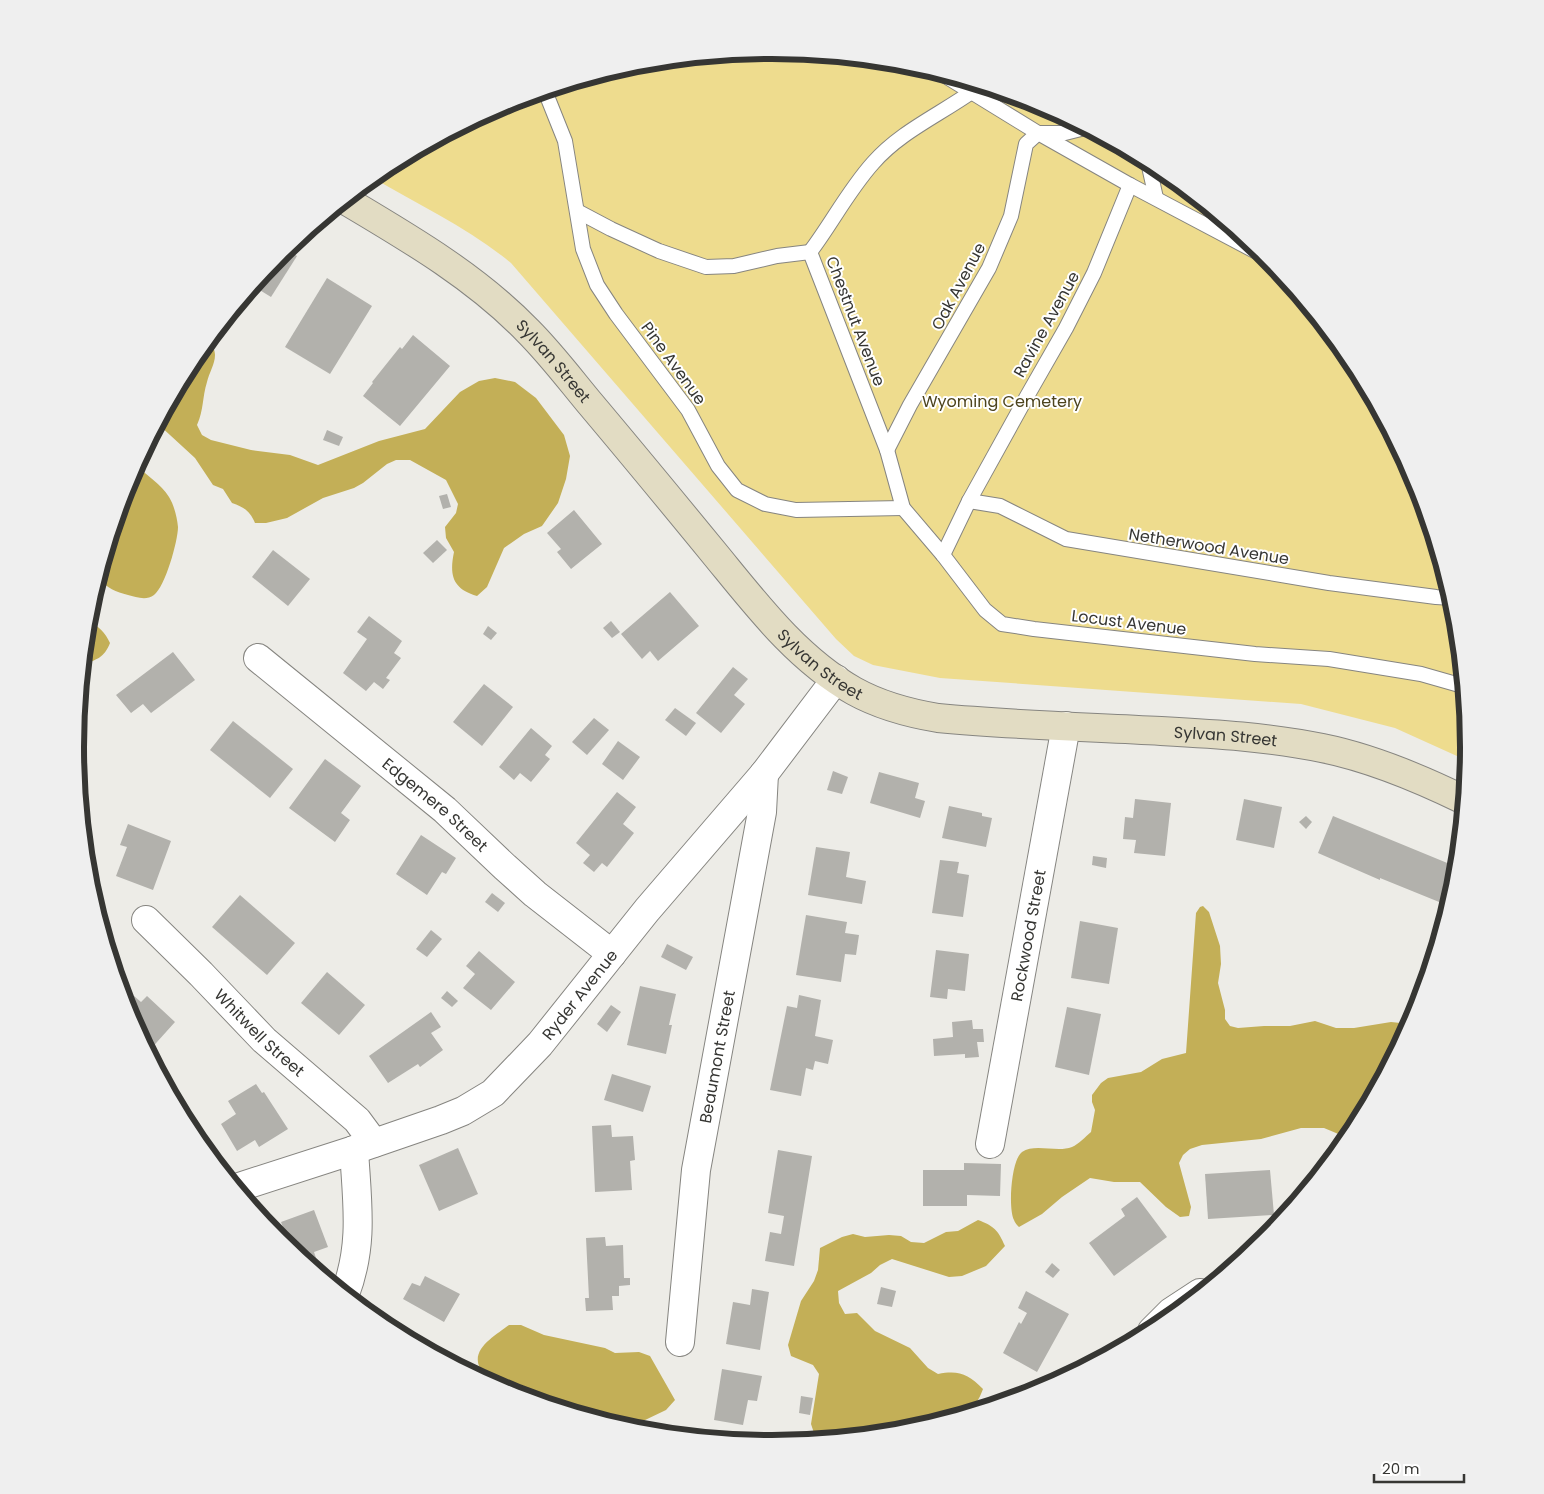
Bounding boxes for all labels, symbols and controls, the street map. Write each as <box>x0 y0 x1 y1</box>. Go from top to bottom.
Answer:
street label: Oak Avenue <box>926 238 991 334</box>
street label: Chestnut Avenue <box>820 253 891 389</box>
street label: Ravine Avenue <box>1008 267 1085 381</box>
street label: Sylvan Street <box>511 314 596 408</box>
street label: Pine Avenue <box>636 317 712 410</box>
park label: Wyoming Cemetery <box>922 390 1082 413</box>
street label: Netherwood Avenue <box>1127 522 1291 571</box>
street label: Locust Avenue <box>1070 604 1188 641</box>
street label: Sylvan Street <box>772 624 867 706</box>
street label: Sylvan Street <box>1173 721 1279 752</box>
street label: Edgemere Street <box>377 753 493 857</box>
street label: Rockwood Street <box>1005 868 1052 1003</box>
street label: Ryder Avenue <box>537 945 623 1045</box>
street label: Whitwell Street <box>209 984 310 1082</box>
street label: Beaumont Street <box>694 988 741 1125</box>
scale bar <box>1374 1452 1464 1484</box>
text: 20 m <box>1382 1458 1420 1479</box>

